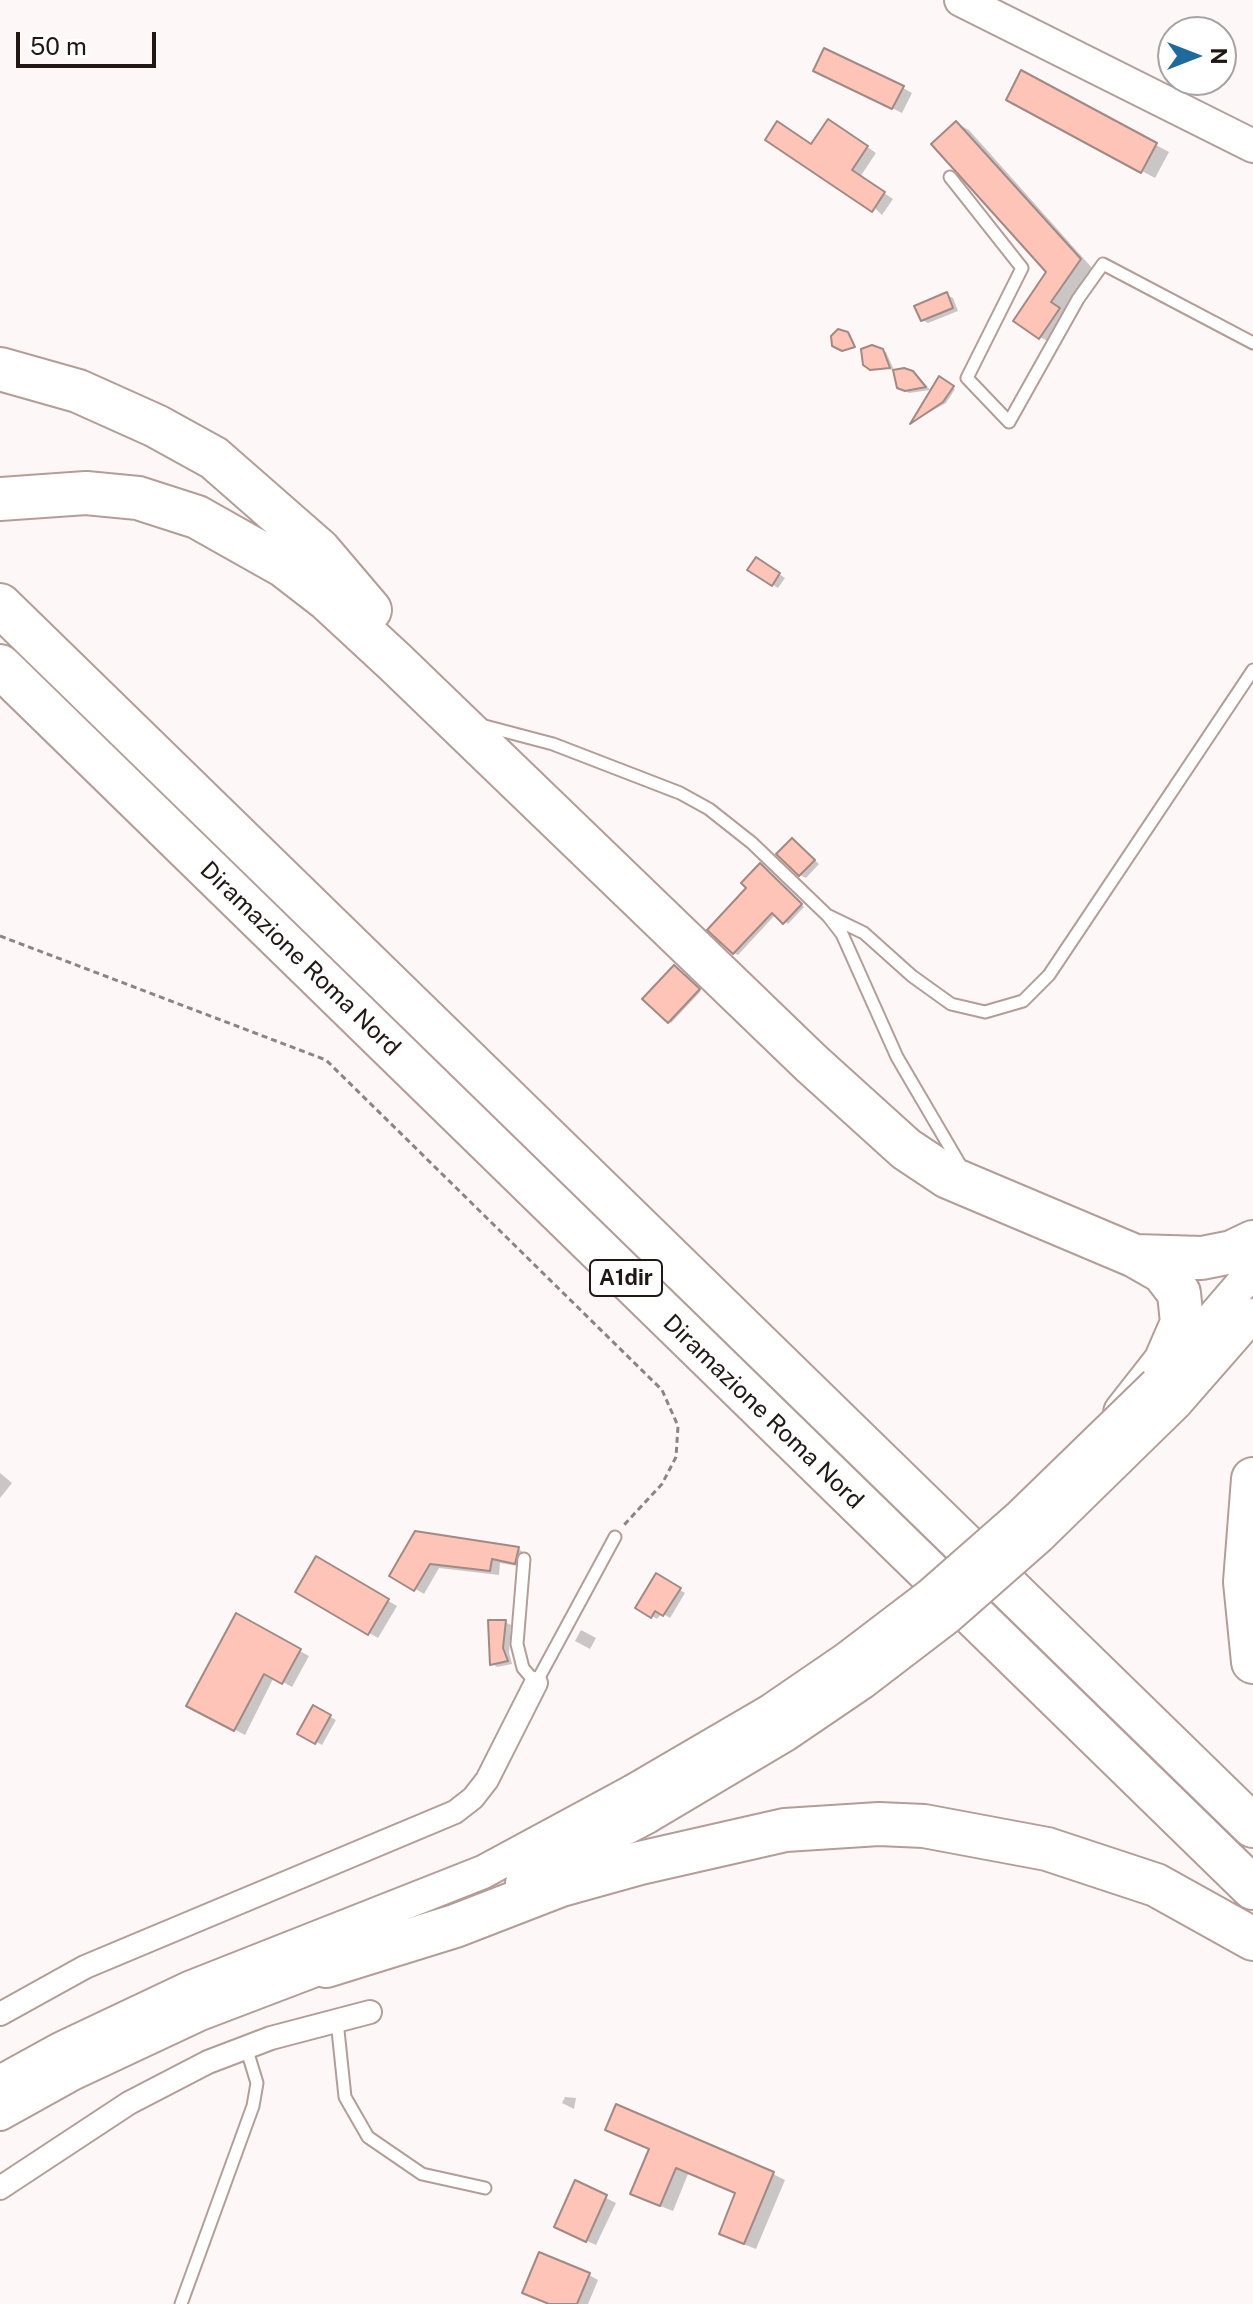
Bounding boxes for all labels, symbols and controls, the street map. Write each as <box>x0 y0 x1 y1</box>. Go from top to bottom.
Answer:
scale bar <box>20 16 160 66</box>
north arrow <box>1157 16 1237 96</box>
text: 50 m <box>30 32 87 60</box>
text: N <box>1206 47 1232 65</box>
street label: Diramazione Roma Nord <box>194 856 406 1062</box>
road number: A1dir <box>590 1260 662 1296</box>
street label: Diramazione Roma Nord <box>657 1309 869 1515</box>

